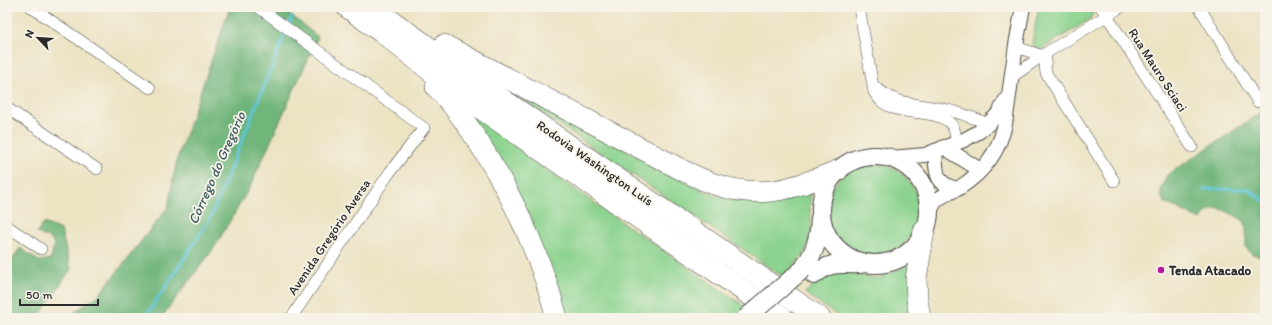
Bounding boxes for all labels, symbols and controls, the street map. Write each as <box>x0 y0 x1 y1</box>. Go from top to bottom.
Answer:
north arrow <box>18 18 58 58</box>
street label: Rua Mauro Sciaci <box>1126 26 1190 114</box>
text: N <box>22 28 37 40</box>
water label: Córrego do Gregório <box>185 108 250 227</box>
street label: Rodovia Washington Luís <box>534 117 656 209</box>
street label: Avenida Gregório Aversa <box>285 176 374 298</box>
place label: Tenda Atacado <box>1168 263 1252 278</box>
marker: Tenda Atacado <box>1156 265 1166 275</box>
scale bar <box>20 281 98 307</box>
text: 50 m <box>26 288 52 302</box>

